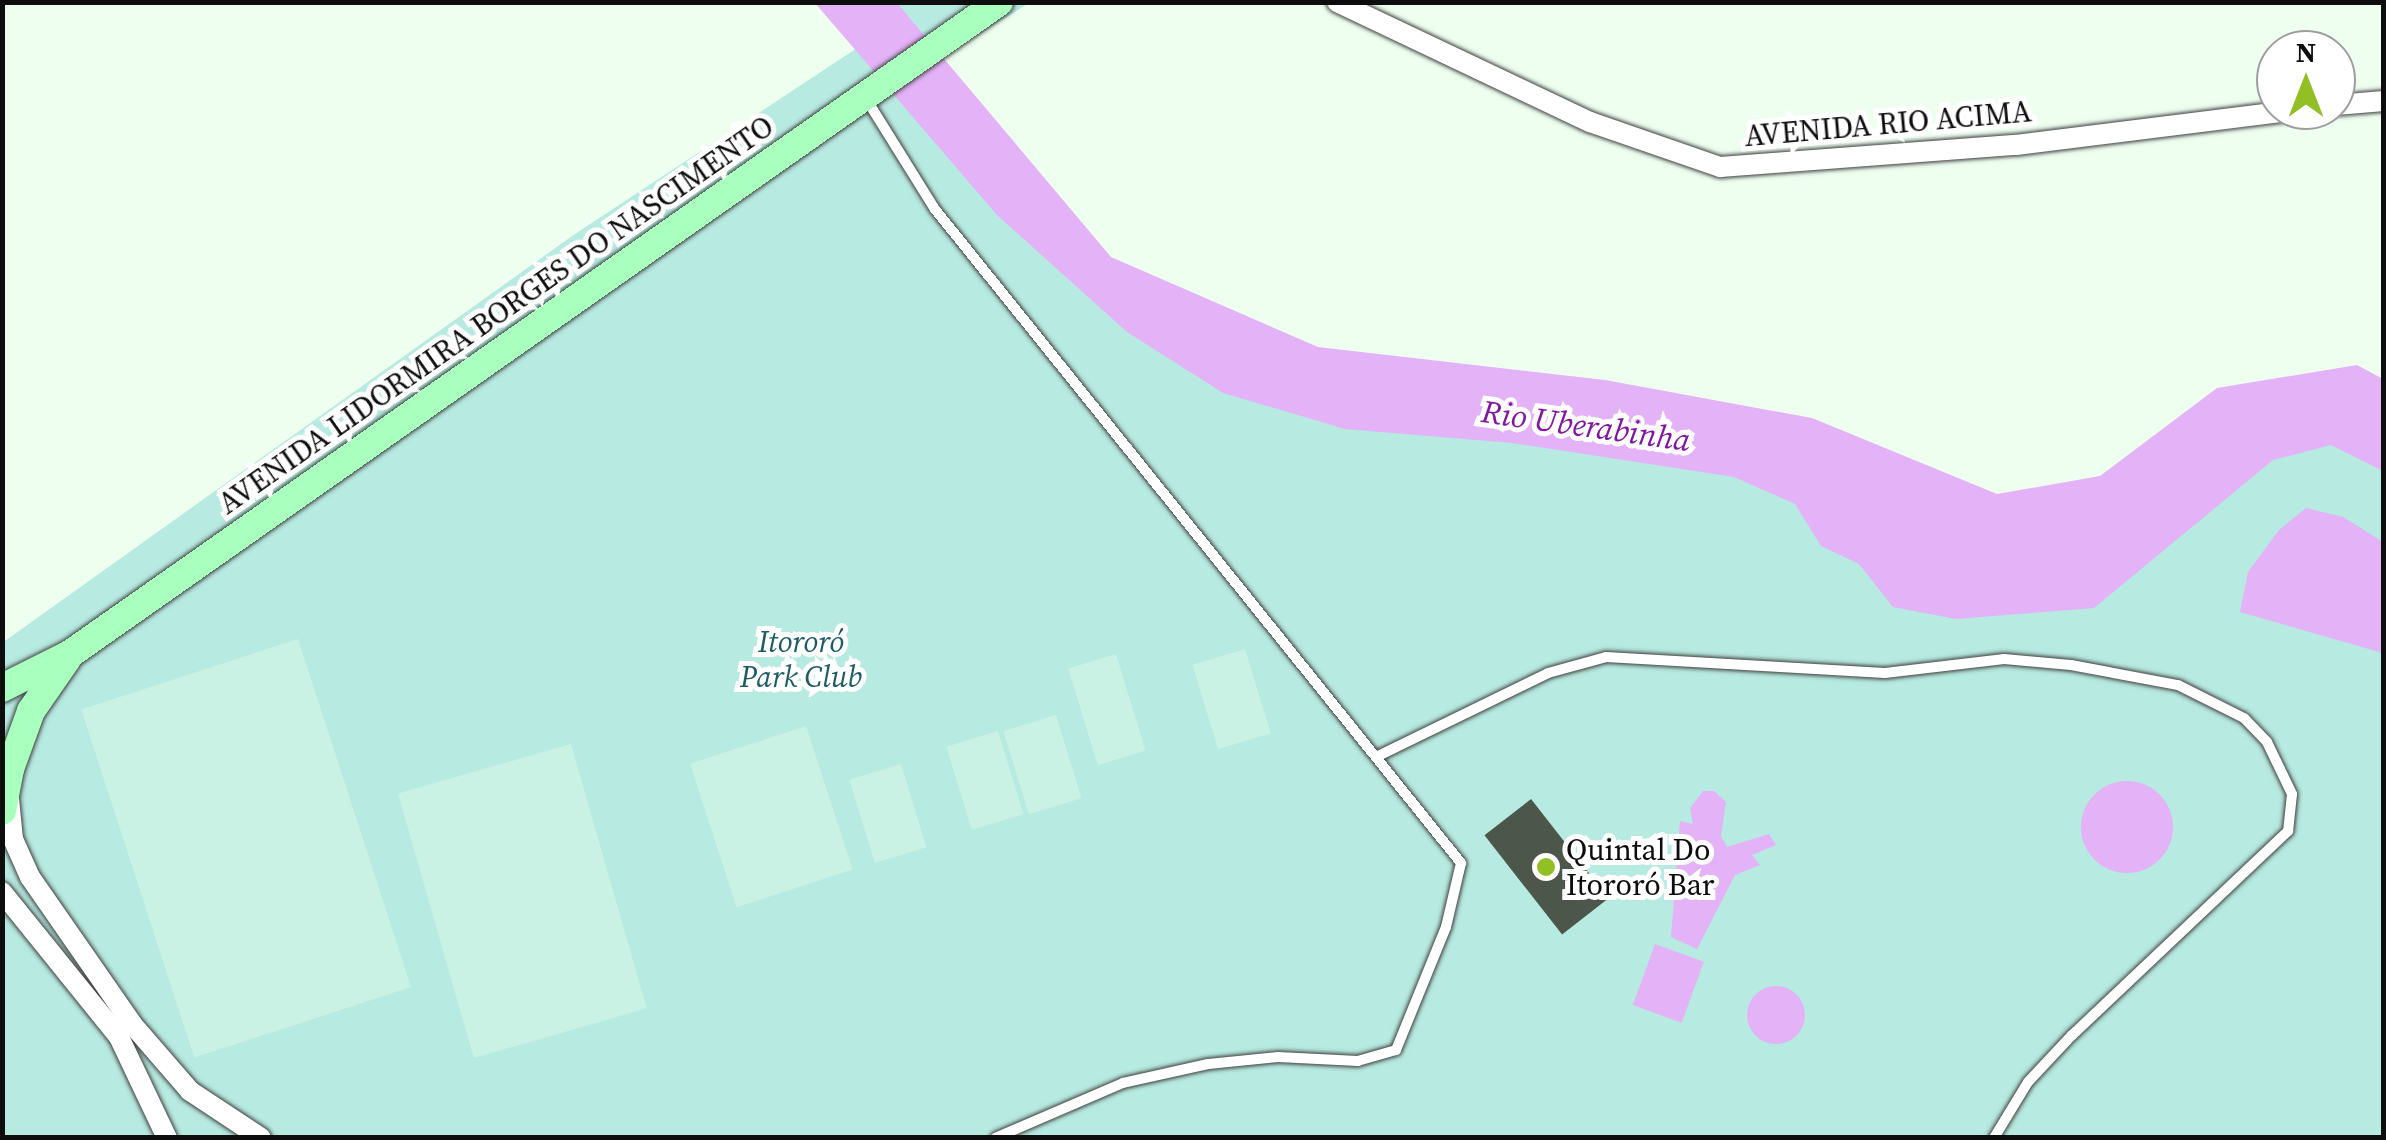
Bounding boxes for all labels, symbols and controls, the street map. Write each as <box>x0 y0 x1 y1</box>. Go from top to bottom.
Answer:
north arrow <box>2256 30 2356 130</box>
text: N <box>2296 33 2316 71</box>
street label: AVENIDA RIO ACIMA <box>1743 94 2033 154</box>
street label: AVENIDA LIDORMIRA BORGES DO NASCIMENTO <box>211 108 781 522</box>
water label: Rio Uberabinha <box>1479 392 1693 460</box>
park label: Itororó Park Club <box>740 624 862 694</box>
place label: Quintal Do Itororó Bar <box>1566 832 1714 902</box>
marker: Quintal Do Itororó Bar <box>1535 856 1557 878</box>

